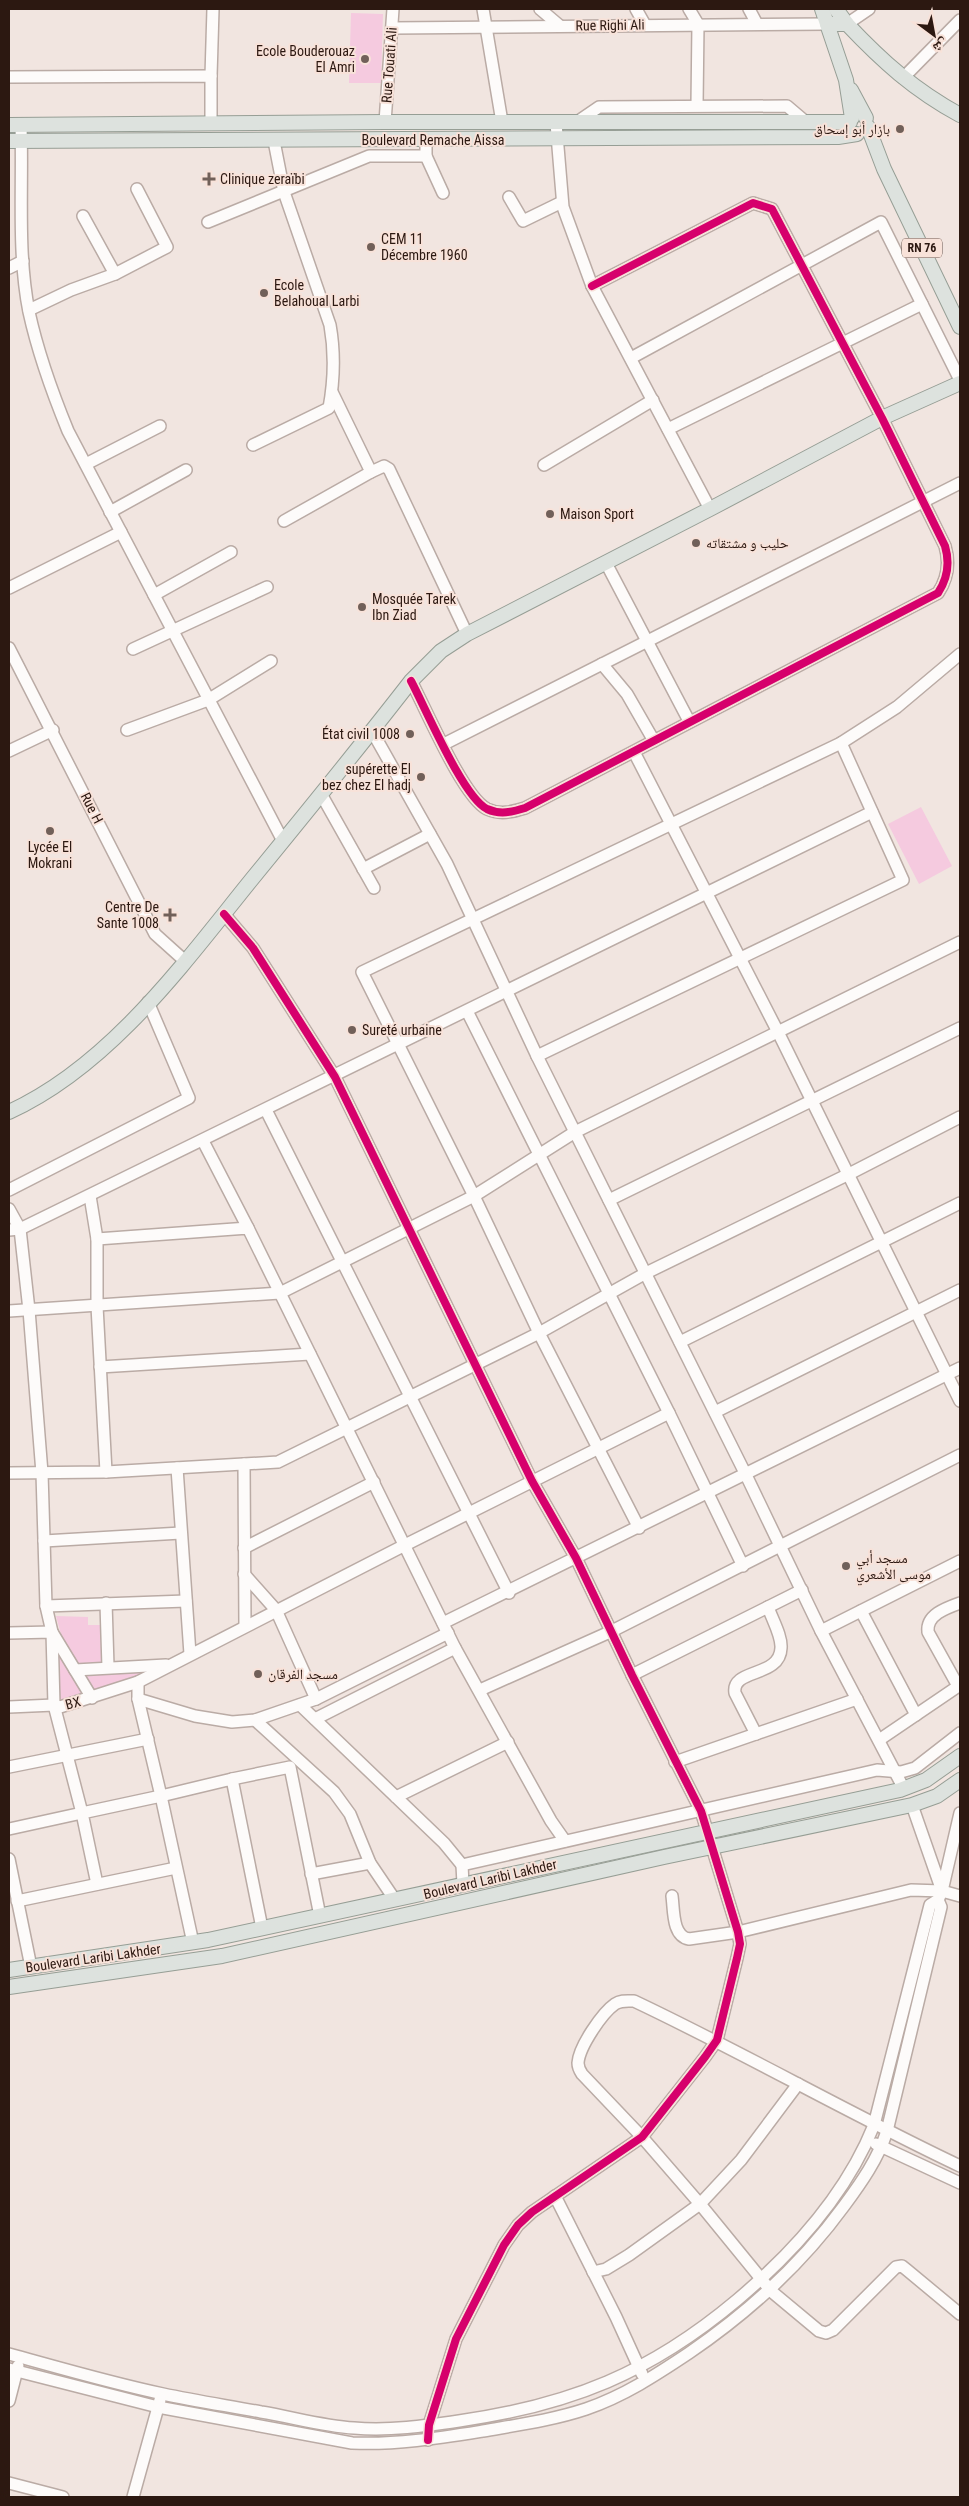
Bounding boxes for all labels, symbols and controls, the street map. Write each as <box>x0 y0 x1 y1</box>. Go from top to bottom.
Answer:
north arrow <box>909 10 959 60</box>
street label: Rue Righi Ali <box>575 16 645 34</box>
street label: Rue Touati Ali <box>378 27 400 103</box>
text: ش <box>930 34 951 57</box>
place label: Ecole Bouderouaz El Amri <box>256 43 355 75</box>
marker: Ecole Bouderouaz El Amri <box>359 53 371 65</box>
place label: بازار أبو إسحاق <box>814 121 890 139</box>
marker: بازار أبو إسحاق <box>894 123 906 135</box>
street label: Boulevard Remache Aissa <box>361 132 505 148</box>
place label: Clinique zeraïbi <box>220 171 305 187</box>
marker: Clinique zeraïbi <box>202 172 216 186</box>
place label: CEM 11 Décembre 1960 <box>381 231 468 263</box>
road number: RN 76 <box>902 238 942 258</box>
marker: CEM 11 Décembre 1960 <box>365 241 377 253</box>
place label: Ecole Belahoual Larbi <box>274 277 360 309</box>
marker: Ecole Belahoual Larbi <box>258 287 270 299</box>
place label: Maison Sport <box>560 506 634 522</box>
marker: Maison Sport <box>544 508 556 520</box>
place label: حليب و مشتقاته <box>706 535 789 552</box>
marker: حليب و مشتقاته <box>690 537 702 549</box>
place label: Mosquée Tarek Ibn Ziad <box>372 591 457 623</box>
marker: Mosquée Tarek Ibn Ziad <box>356 601 368 613</box>
place label: État civil 1008 <box>322 725 400 742</box>
marker: État civil 1008 <box>404 728 416 740</box>
place label: supérette El bez chez El hadj <box>322 761 411 793</box>
marker: supérette El bez chez El hadj <box>415 771 427 783</box>
street label: Rue H <box>77 790 107 826</box>
marker: Lycée El Mokrani <box>44 825 56 837</box>
place label: Lycée El Mokrani <box>28 839 72 871</box>
place label: Centre De Sante 1008 <box>97 899 159 931</box>
marker: Centre De Sante 1008 <box>163 908 177 922</box>
place label: Sureté urbaine <box>362 1022 442 1038</box>
marker: Sureté urbaine <box>346 1024 358 1036</box>
place label: مسجد أبي موسى الأشعري <box>856 1550 931 1586</box>
marker: مسجد أبي موسى الأشعري <box>840 1560 852 1572</box>
place label: مسجد الفرقان <box>268 1666 338 1683</box>
marker: مسجد الفرقان <box>252 1668 264 1680</box>
street label: BX <box>64 1693 83 1713</box>
street label: Boulevard Laribi Lakhder <box>422 1856 558 1902</box>
street label: Boulevard Laribi Lakhder <box>24 1941 162 1975</box>

